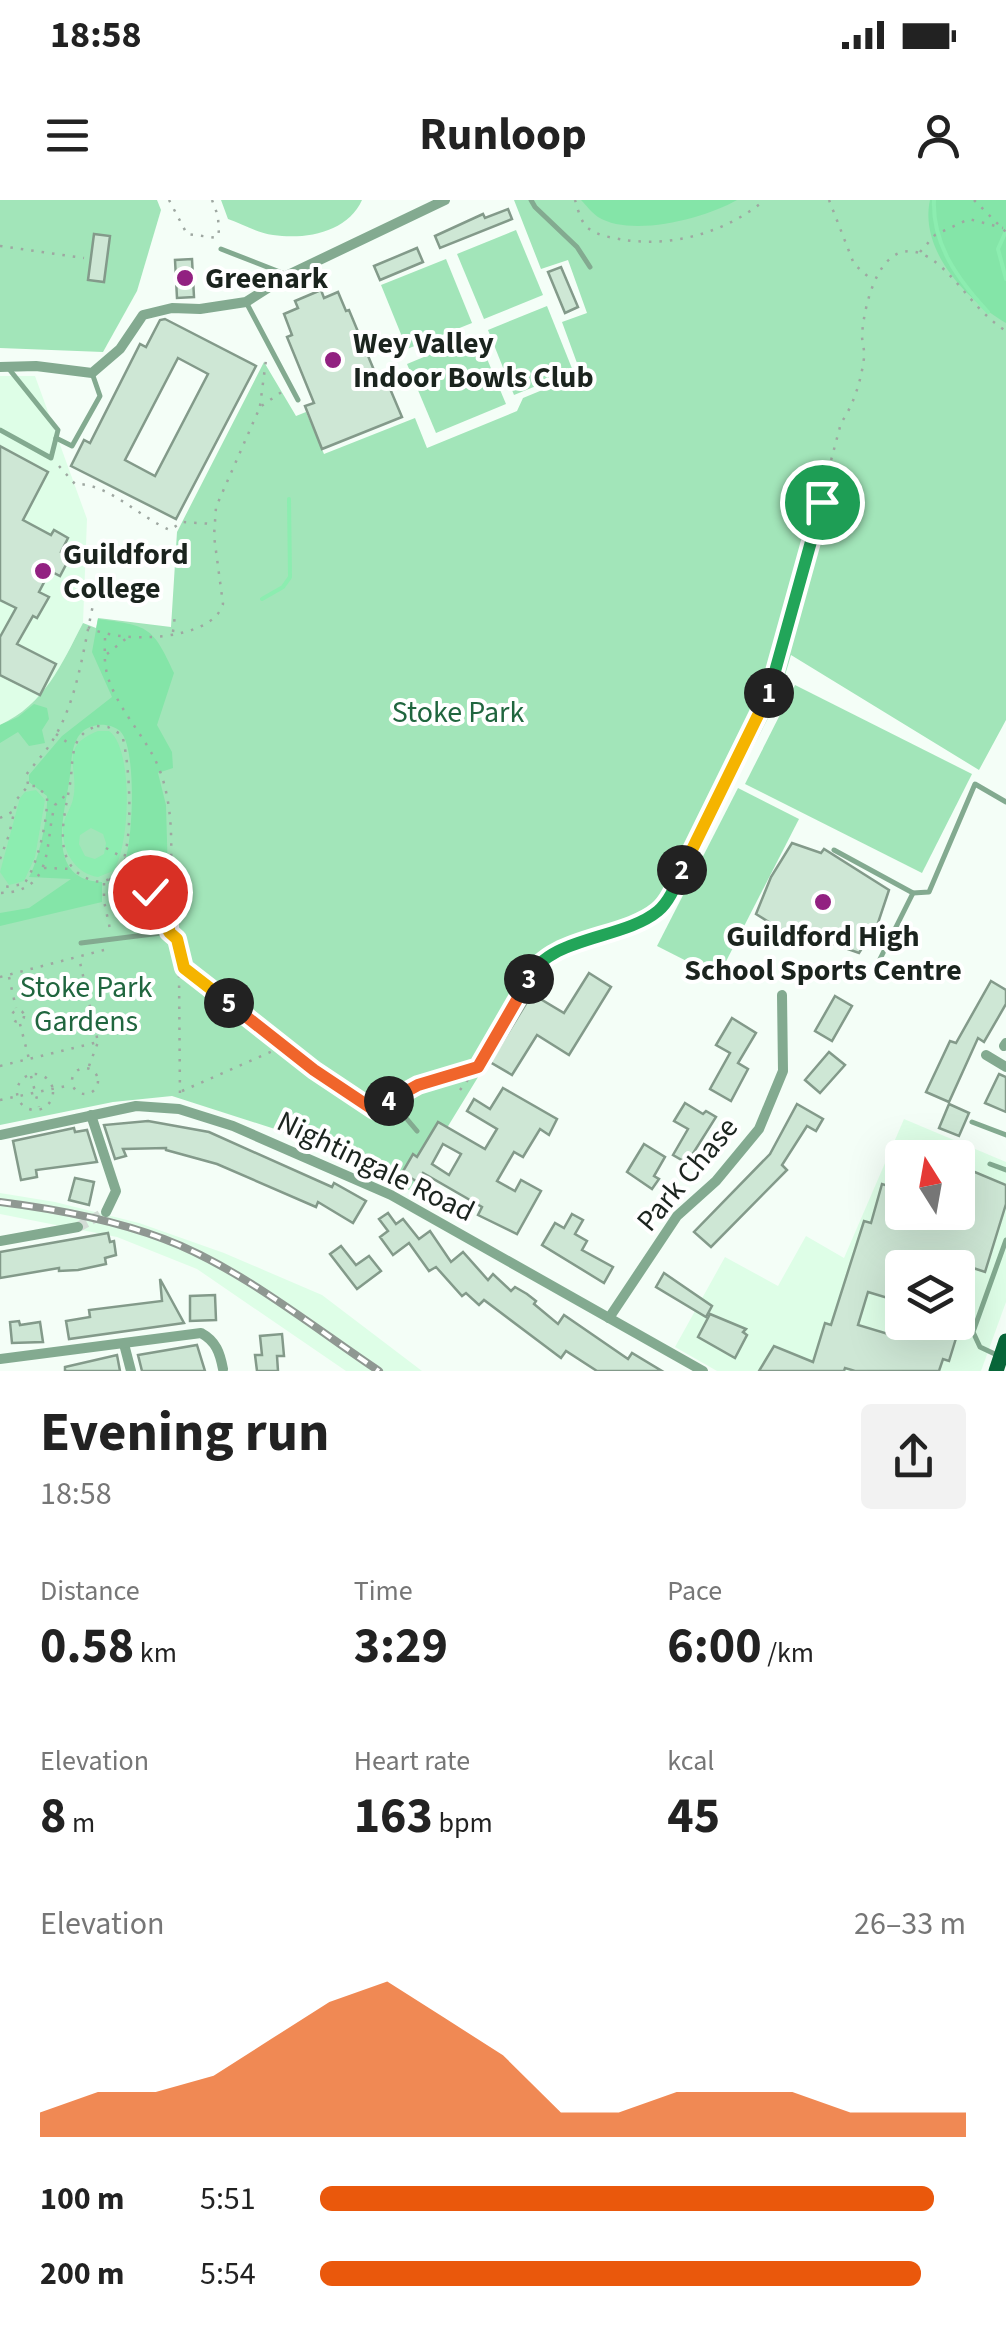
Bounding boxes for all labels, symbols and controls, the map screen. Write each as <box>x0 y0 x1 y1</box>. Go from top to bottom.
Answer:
text: 18:58 <box>50 8 142 62</box>
text: Runloop <box>419 103 587 167</box>
icon: menu <box>40 108 95 163</box>
icon: person <box>911 108 966 163</box>
place label: Greenark <box>205 257 329 300</box>
marker: Greenark <box>174 267 196 289</box>
place label: Wey Valley Indoor Bowls Club <box>353 322 594 399</box>
marker: Wey Valley Indoor Bowls Club <box>322 349 344 371</box>
pin <box>780 460 865 545</box>
icon: arrive <box>795 475 850 530</box>
place label: Guildford College <box>63 533 189 610</box>
marker: Guildford College <box>32 560 54 582</box>
pin: 1 <box>744 668 794 718</box>
text: 1 <box>762 673 776 713</box>
park label: Stoke Park <box>392 691 524 734</box>
pin: 2 <box>657 845 707 895</box>
pin <box>108 850 193 935</box>
text: 2 <box>675 850 689 890</box>
icon: check <box>123 865 178 920</box>
marker: Guildford High School Sports Centre <box>812 891 834 913</box>
place label: Guildford High School Sports Centre <box>684 915 962 992</box>
pin: 3 <box>504 954 554 1004</box>
text: 3 <box>522 959 536 999</box>
park label: Stoke Park Gardens <box>20 966 152 1043</box>
pin: 5 <box>204 978 254 1028</box>
text: 5 <box>222 983 236 1023</box>
pin: 4 <box>364 1076 414 1126</box>
text: 4 <box>382 1081 396 1121</box>
street label: Nightingale Road <box>270 1100 482 1233</box>
street label: Park Chase <box>627 1108 748 1241</box>
north arrow <box>885 1140 975 1230</box>
map controls <box>885 1140 975 1340</box>
button: layers <box>885 1250 975 1340</box>
text: Evening run <box>40 1394 329 1472</box>
button: share <box>861 1404 966 1509</box>
text: 18:58 <box>40 1471 112 1517</box>
text: Distance <box>40 1571 140 1611</box>
text: Time <box>354 1571 413 1611</box>
text: Pace <box>667 1571 722 1611</box>
text: 0.58 <box>40 1611 134 1682</box>
text: 3:29 <box>354 1611 448 1682</box>
text: 6:00 <box>667 1611 762 1682</box>
text: km <box>134 1633 177 1673</box>
text: /km <box>762 1633 814 1673</box>
text: Elevation <box>40 1741 149 1781</box>
text: Heart rate <box>354 1741 470 1781</box>
text: kcal <box>667 1741 714 1781</box>
text: 8 <box>40 1781 66 1852</box>
text: 163 <box>354 1781 433 1852</box>
text: 45 <box>667 1781 720 1852</box>
text: m <box>66 1803 95 1843</box>
text: bpm <box>433 1803 493 1843</box>
text: Elevation <box>40 1901 165 1947</box>
text: 26–33 m <box>854 1901 966 1947</box>
text: 100 m <box>40 2176 125 2222</box>
text: 5:51 <box>200 2176 256 2222</box>
text: 200 m <box>40 2251 125 2297</box>
text: 5:54 <box>200 2251 256 2297</box>

